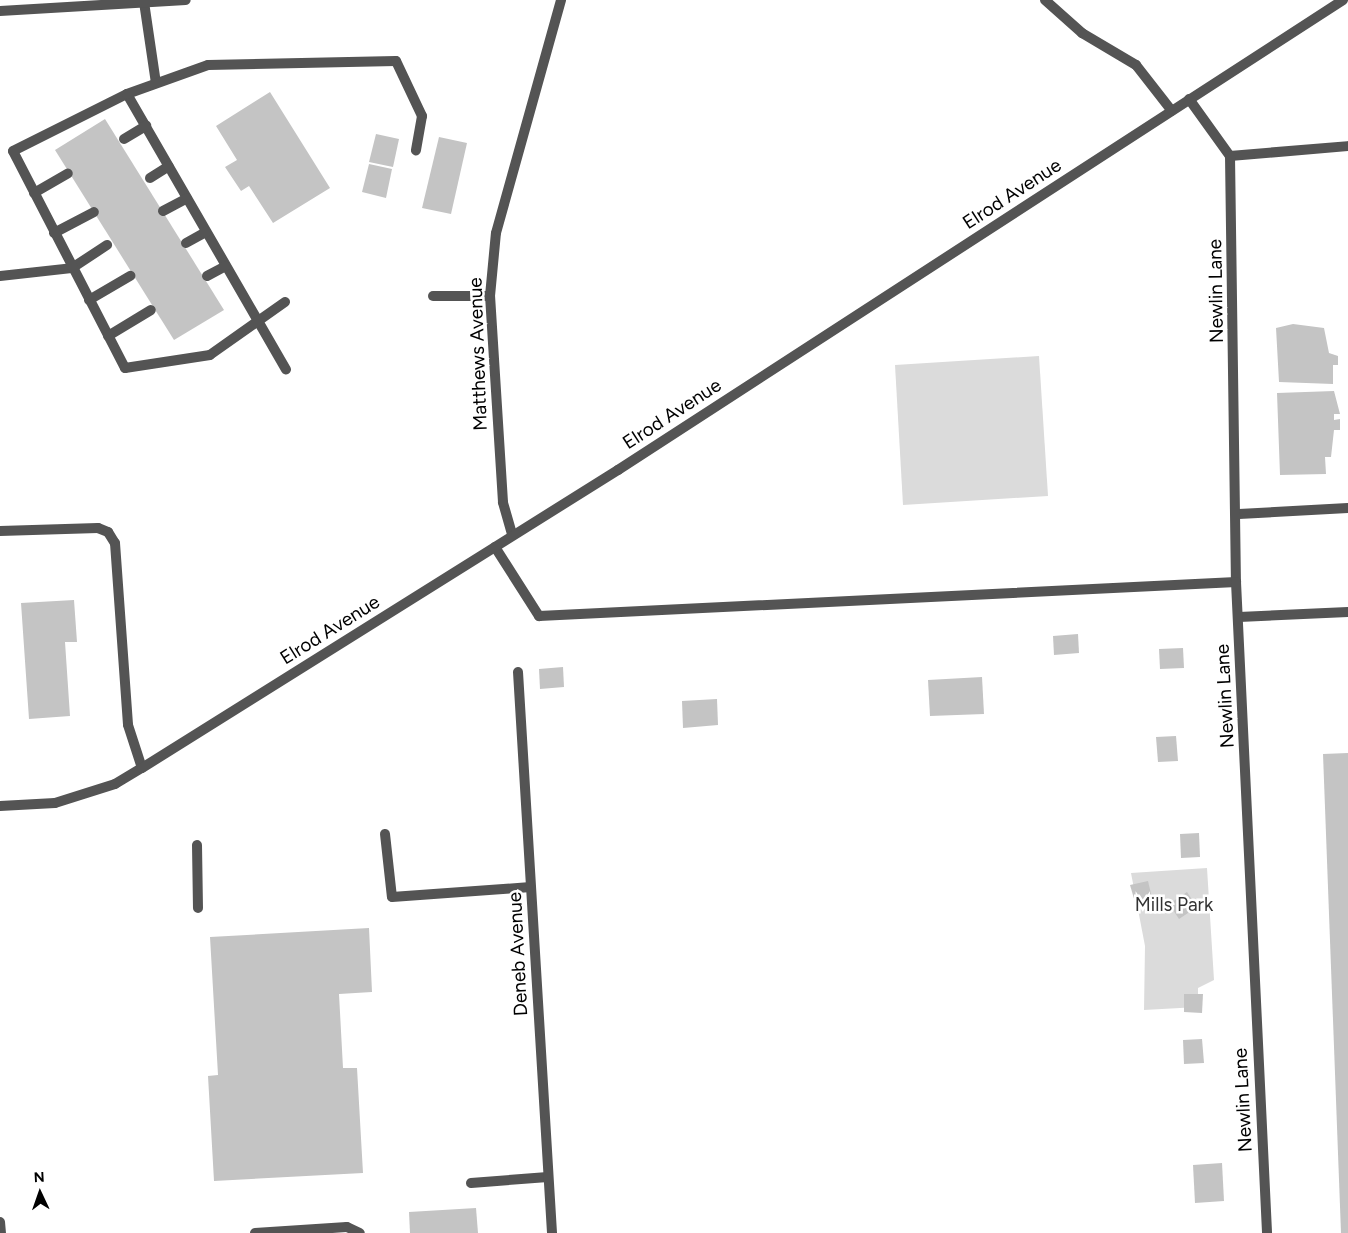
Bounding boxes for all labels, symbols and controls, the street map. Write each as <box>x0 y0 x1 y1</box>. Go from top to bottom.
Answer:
street label: Elrod Avenue <box>958 154 1066 234</box>
street label: Newlin Lane <box>1204 239 1228 343</box>
street label: Matthews Avenue <box>464 277 492 431</box>
street label: Elrod Avenue <box>618 374 726 454</box>
street label: Elrod Avenue <box>276 590 384 670</box>
street label: Newlin Lane <box>1211 643 1239 749</box>
street label: Deneb Avenue <box>503 891 533 1017</box>
park label: Mills Park <box>1135 894 1213 916</box>
street label: Newlin Lane <box>1229 1047 1257 1153</box>
north arrow <box>15 1168 65 1218</box>
text: N <box>33 1169 45 1186</box>

